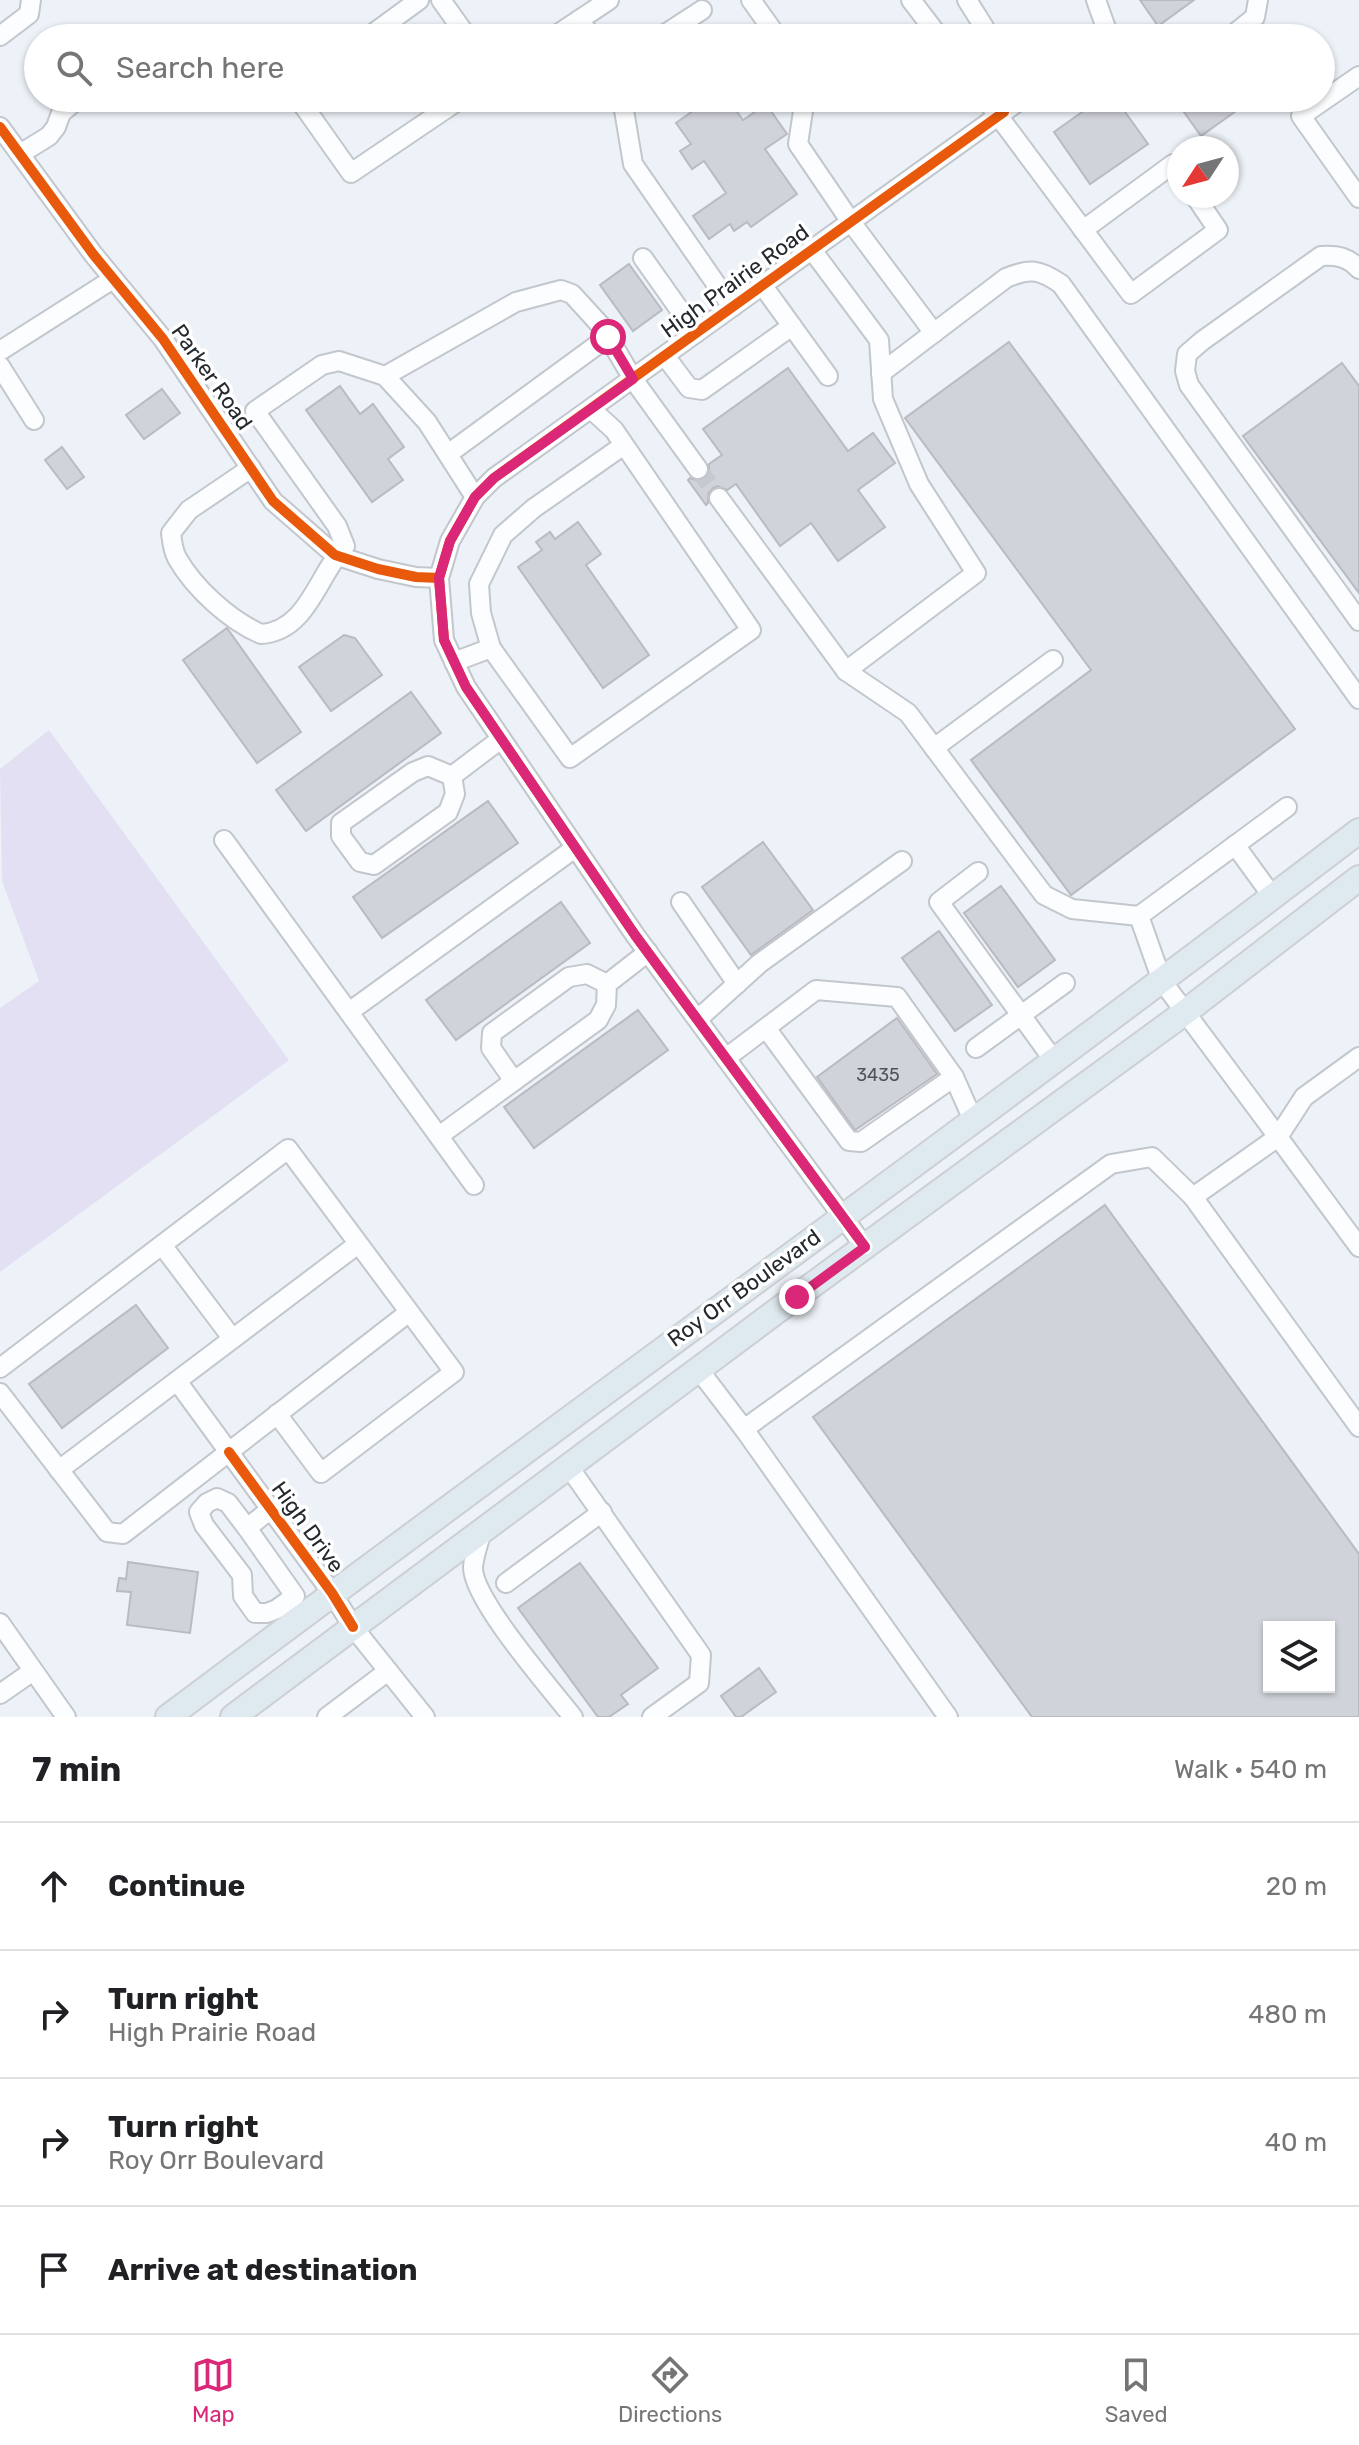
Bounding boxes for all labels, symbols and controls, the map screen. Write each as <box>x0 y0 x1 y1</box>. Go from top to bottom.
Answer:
search box <box>24 24 1335 112</box>
icon: search <box>52 46 96 90</box>
text: Search here <box>116 50 284 86</box>
north arrow <box>1167 136 1239 208</box>
street label: High Prairie Road <box>656 218 814 344</box>
street label: Parker Road <box>166 319 258 435</box>
route start <box>590 319 626 355</box>
house number: 3435 <box>856 1064 900 1086</box>
street label: Roy Orr Boulevard <box>662 1223 826 1353</box>
route end <box>779 1279 815 1315</box>
street label: High Drive <box>266 1476 350 1578</box>
map controls <box>1263 1621 1335 1693</box>
button: layers <box>1263 1621 1335 1693</box>
text: 7 min <box>32 1749 121 1790</box>
text: Walk · 540 m <box>1174 1754 1327 1785</box>
icon: ahead <box>32 1864 76 1908</box>
text: Continue <box>108 1868 245 1904</box>
text: 20 m <box>1266 1871 1327 1902</box>
text: Turn right <box>108 1981 259 2017</box>
icon: right <box>32 1992 76 2036</box>
text: 480 m <box>1248 1999 1327 2030</box>
text: High Prairie Road <box>108 2017 316 2048</box>
text: Turn right <box>108 2109 259 2145</box>
icon: right <box>32 2120 76 2164</box>
text: 40 m <box>1265 2127 1327 2158</box>
text: Roy Orr Boulevard <box>108 2145 324 2176</box>
icon: arrive <box>32 2248 76 2292</box>
text: Arrive at destination <box>108 2252 418 2288</box>
tab: Map <box>191 2353 235 2428</box>
tab: Directions <box>618 2353 722 2428</box>
tab: Saved <box>1105 2353 1168 2428</box>

